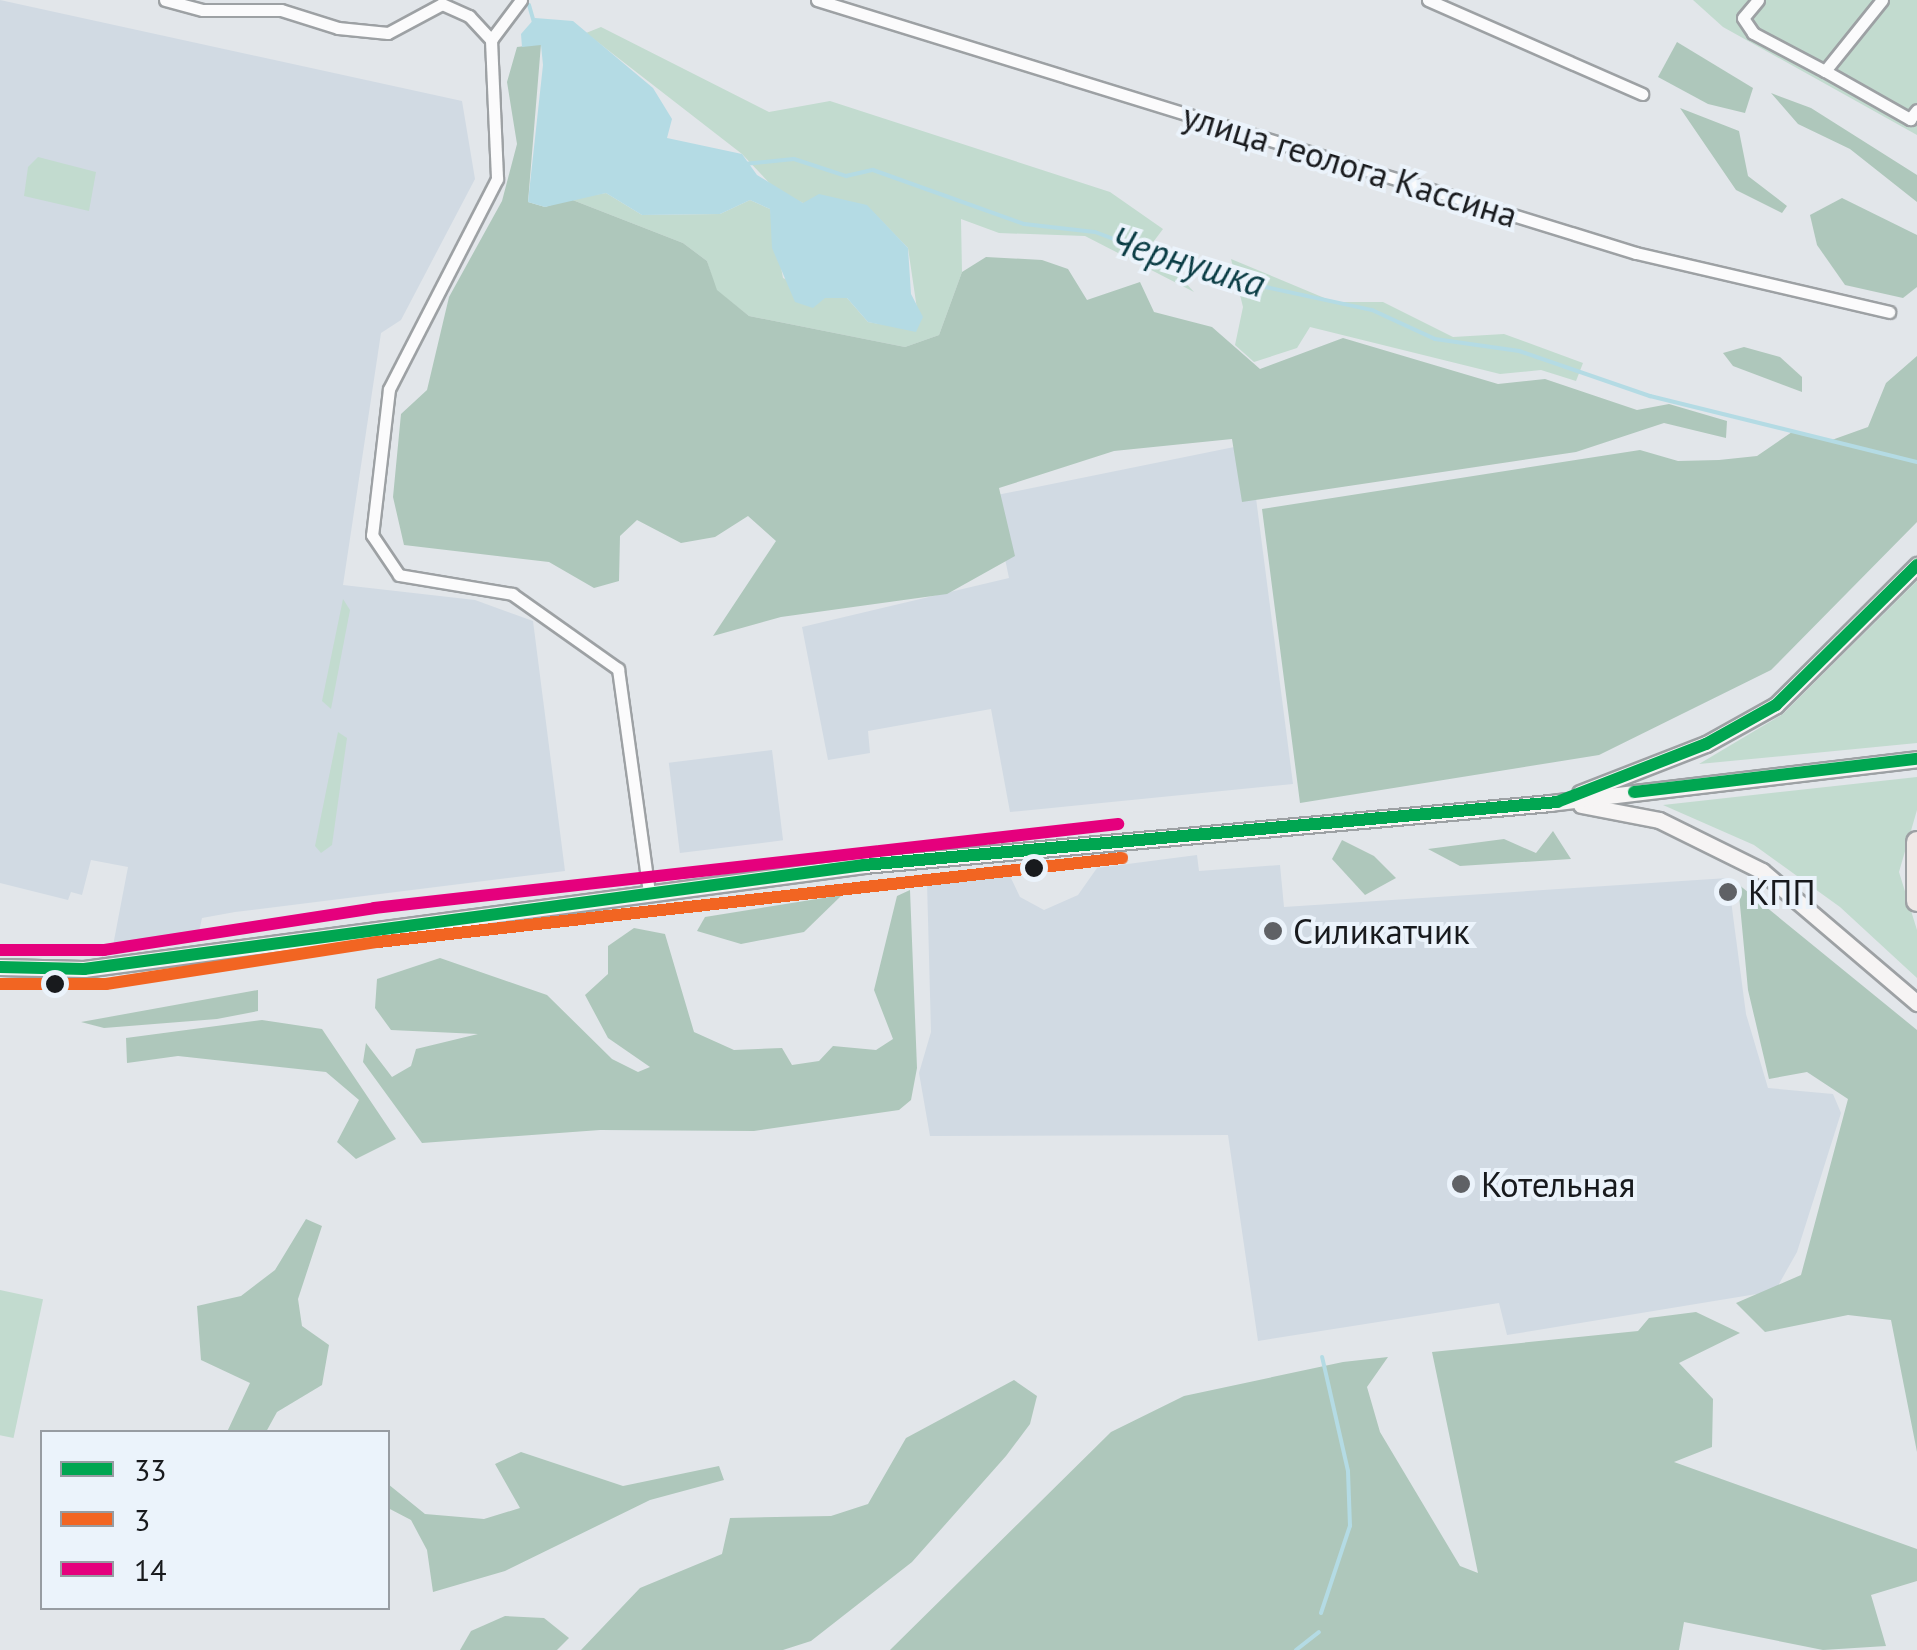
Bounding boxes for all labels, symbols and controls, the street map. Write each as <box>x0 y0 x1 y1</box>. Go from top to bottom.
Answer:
street label: улица геолога Кассина <box>1178 94 1522 236</box>
water label: Чернушка <box>1105 216 1271 306</box>
unlabelled marker <box>1024 858 1044 878</box>
place label: КПП <box>1748 871 1815 913</box>
marker: КПП <box>1717 881 1739 903</box>
place label: Силикатчик <box>1293 910 1470 952</box>
marker: Силикатчик <box>1262 920 1284 942</box>
unlabelled marker <box>45 974 65 994</box>
place label: Котельная <box>1481 1163 1635 1205</box>
marker: Котельная <box>1450 1173 1472 1195</box>
legend <box>40 1430 390 1610</box>
text: 33 <box>134 1450 167 1489</box>
text: 3 <box>134 1500 150 1539</box>
text: 14 <box>134 1550 167 1589</box>

